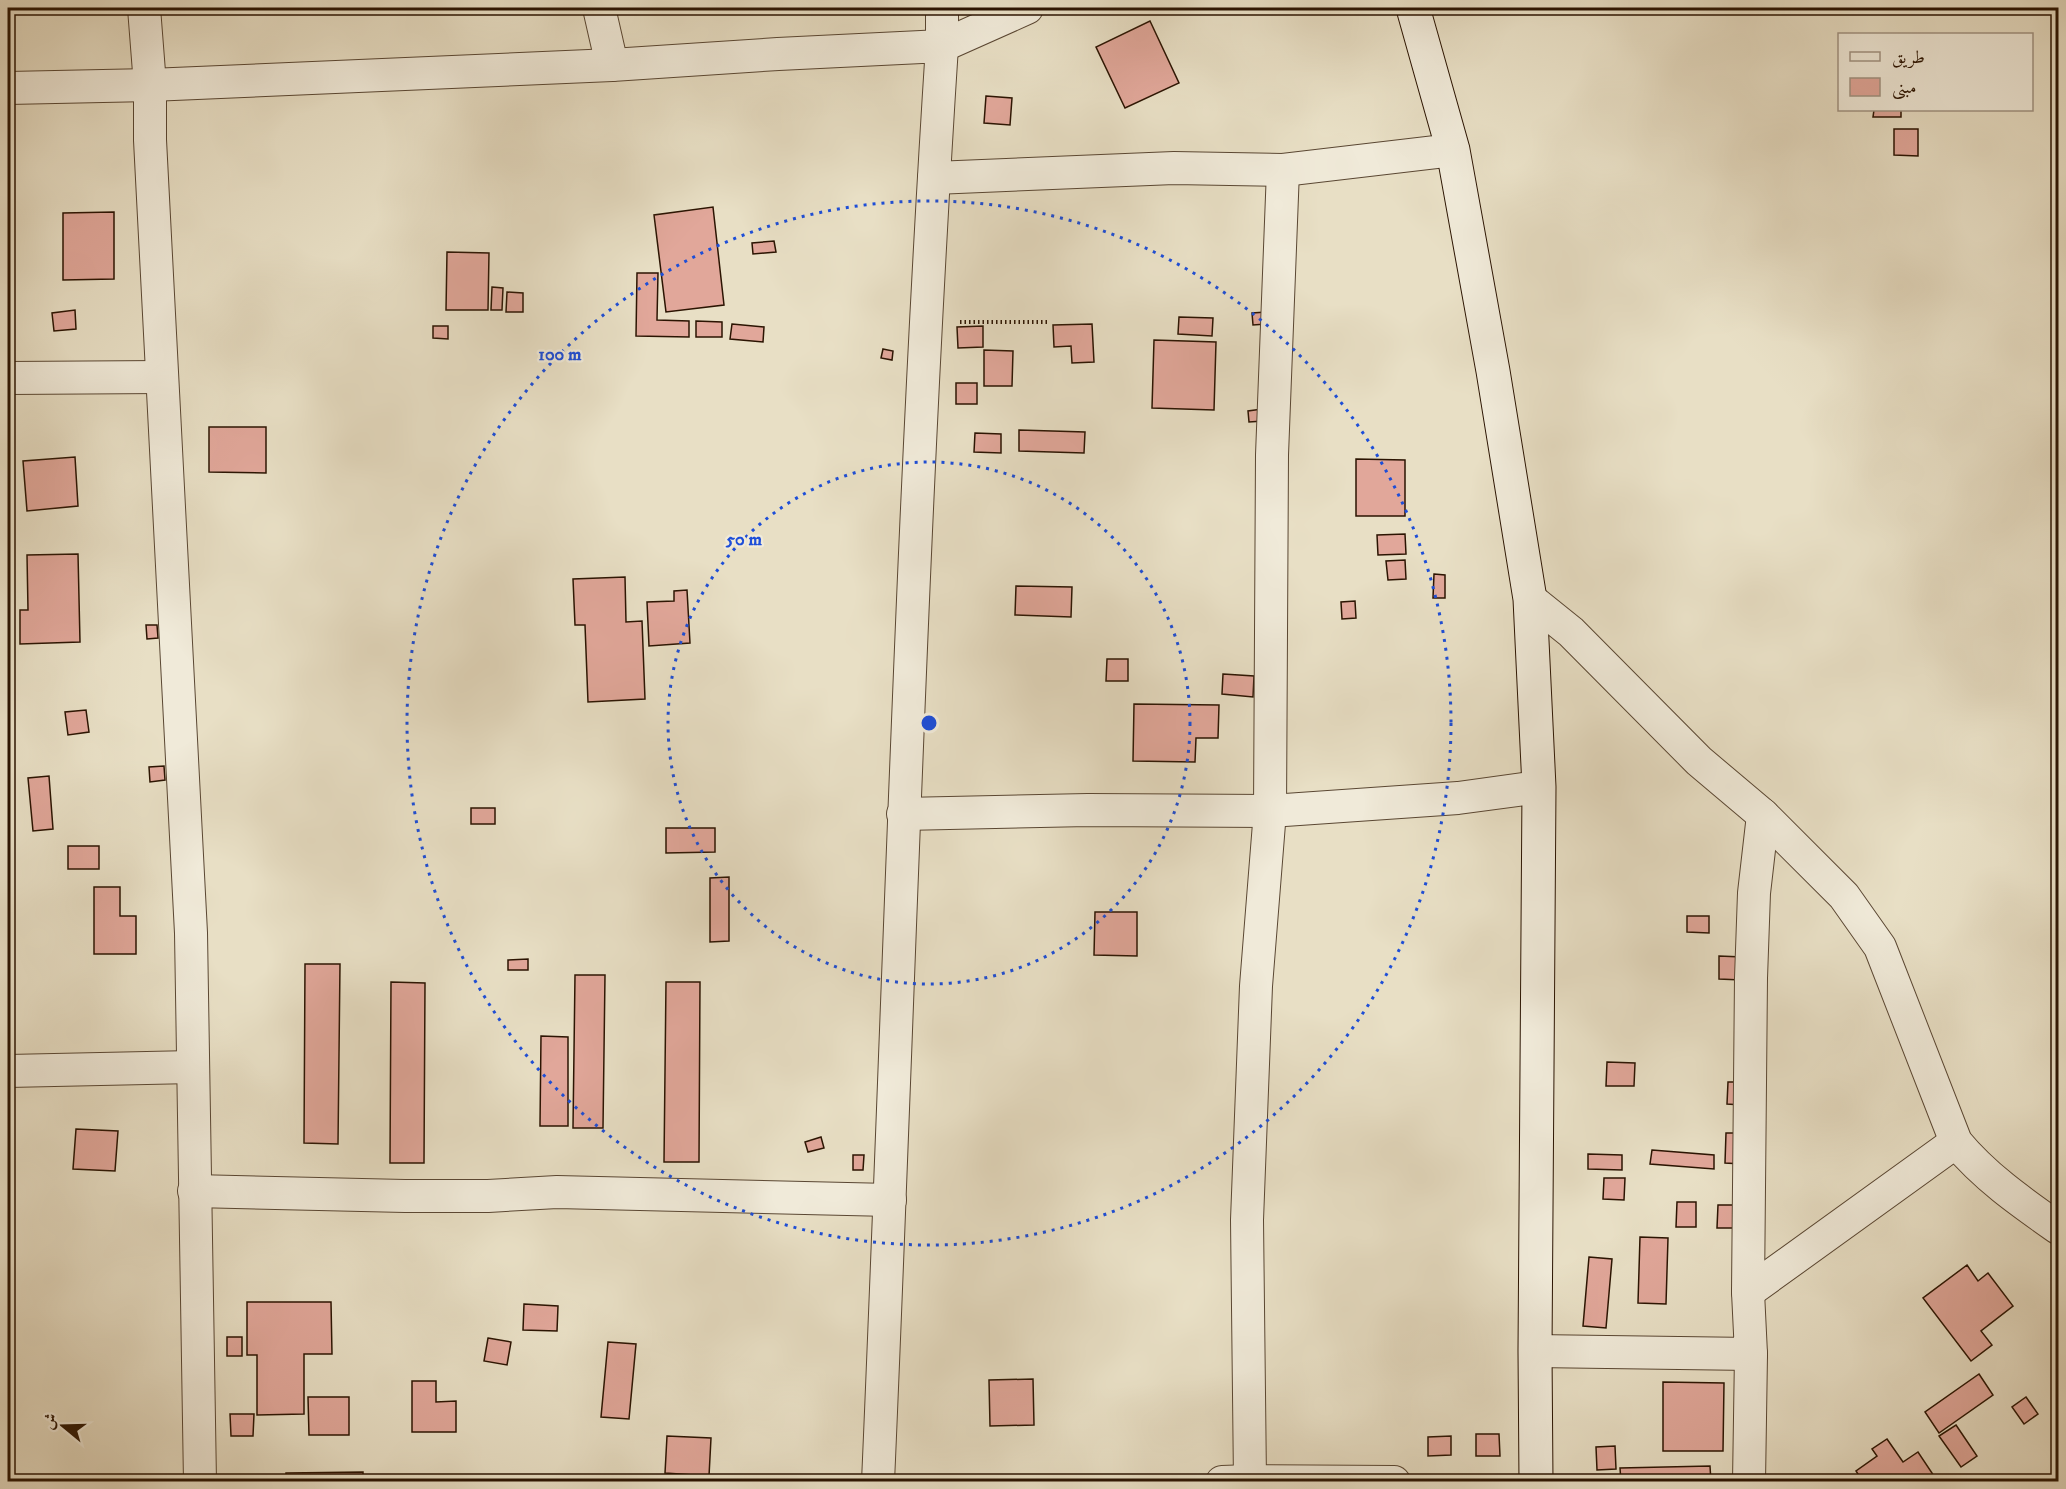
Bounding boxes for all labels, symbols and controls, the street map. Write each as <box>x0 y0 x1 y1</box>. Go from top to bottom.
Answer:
legend <box>1838 33 2033 111</box>
text: طريق <box>1892 47 1925 69</box>
text: مبنى <box>1892 77 1917 100</box>
text: 100 m <box>538 344 582 366</box>
text: 50 m <box>725 529 762 551</box>
centre of rings <box>919 713 939 733</box>
north arrow <box>33 1396 93 1456</box>
text: ش <box>38 1411 62 1432</box>

